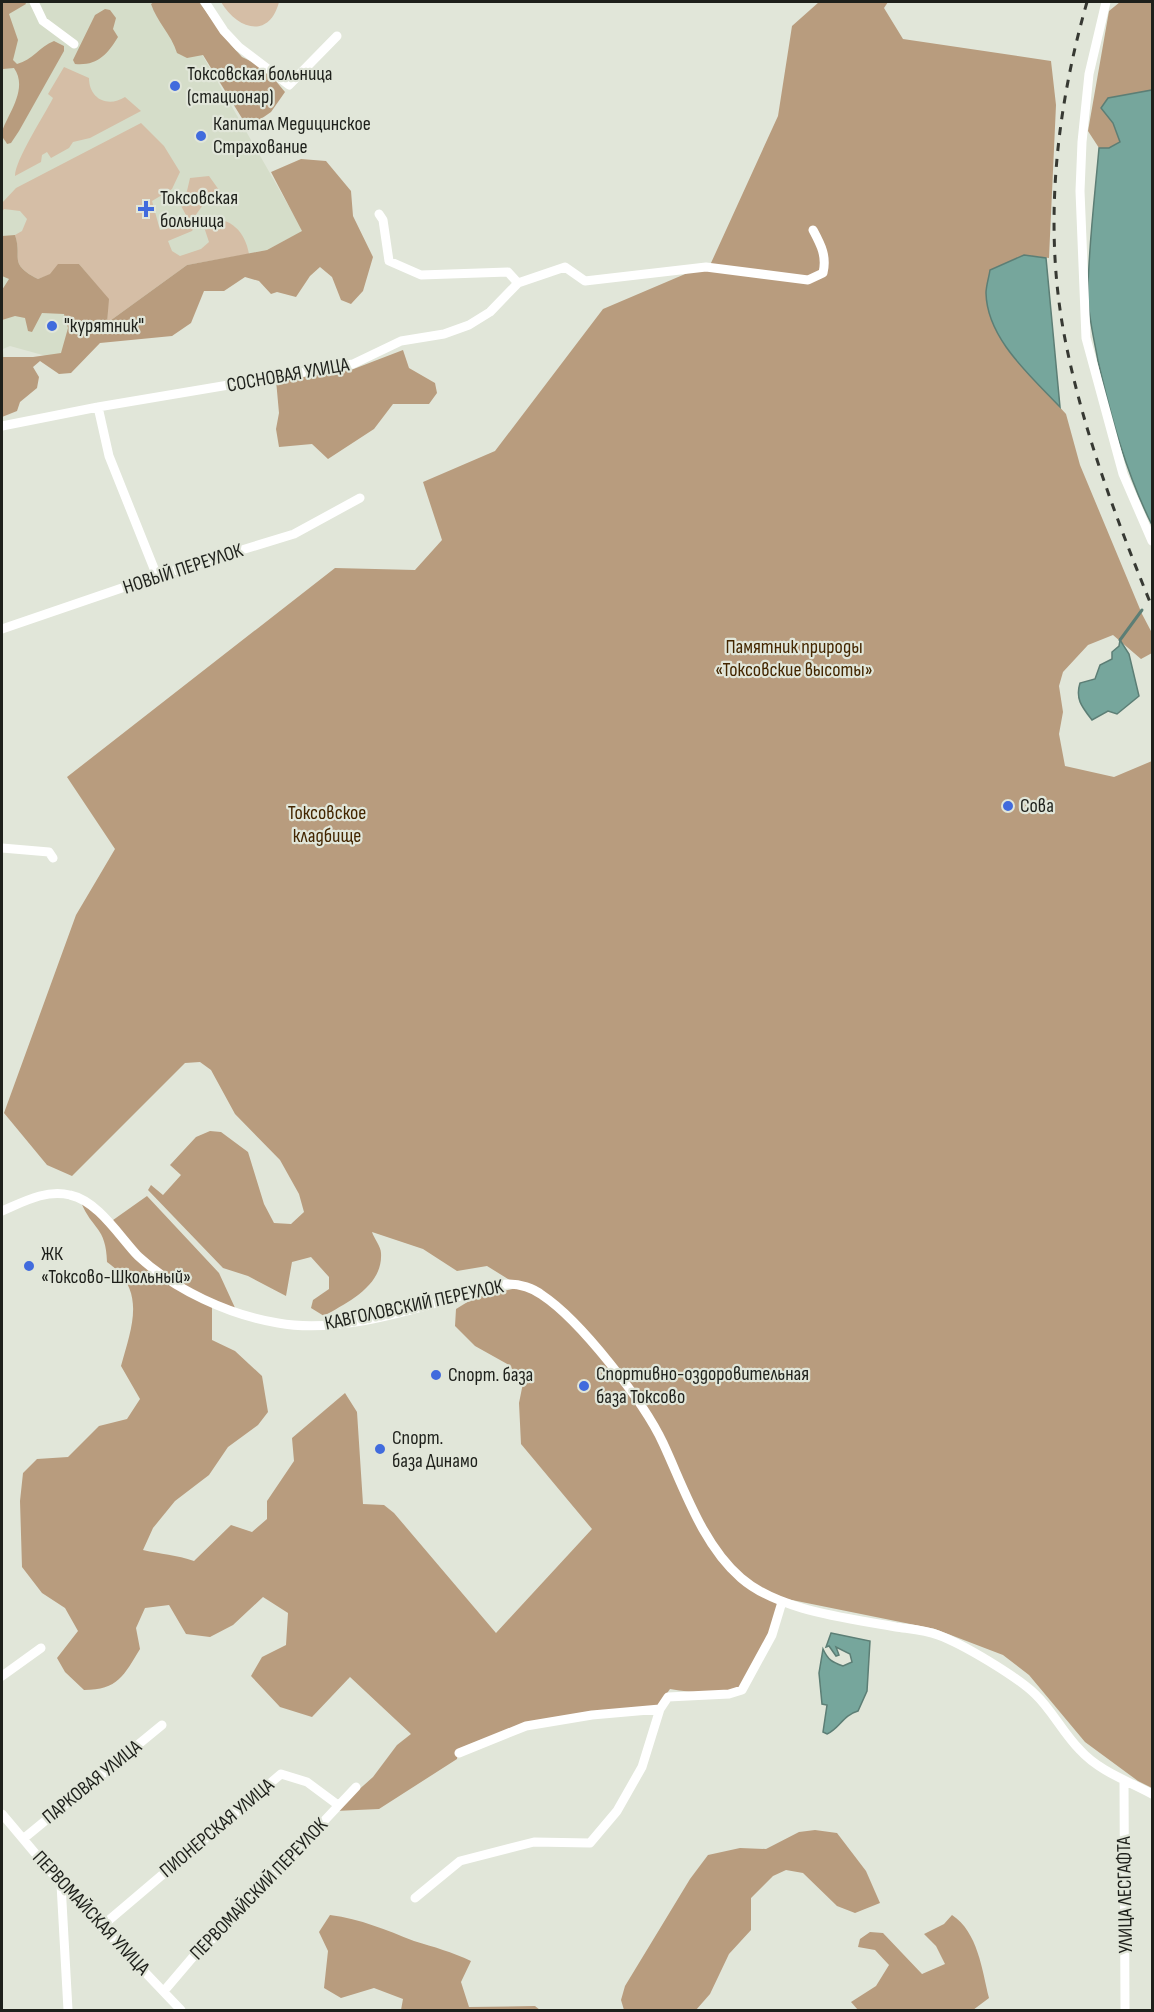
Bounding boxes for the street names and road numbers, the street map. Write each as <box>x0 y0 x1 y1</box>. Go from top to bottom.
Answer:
street label: СОСНОВАЯ УЛИЦА <box>225 352 352 398</box>
street label: НОВЫЙ ПЕРЕУЛОК <box>120 538 246 600</box>
street label: КАВГОЛОВСКИЙ ПЕРЕУЛОК <box>322 1274 506 1336</box>
street label: ПАРКОВАЯ УЛИЦА <box>38 1735 147 1829</box>
street label: ПИОНЕРСКАЯ УЛИЦА <box>155 1773 279 1883</box>
street label: ПЕРВОМАЙСКИЙ ПЕРЕУЛОК <box>185 1813 333 1965</box>
street label: УЛИЦА ЛЕСГАФТА <box>1112 1836 1138 1954</box>
street label: ПЕРВОМАЙСКАЯ УЛИЦА <box>27 1846 155 1980</box>

